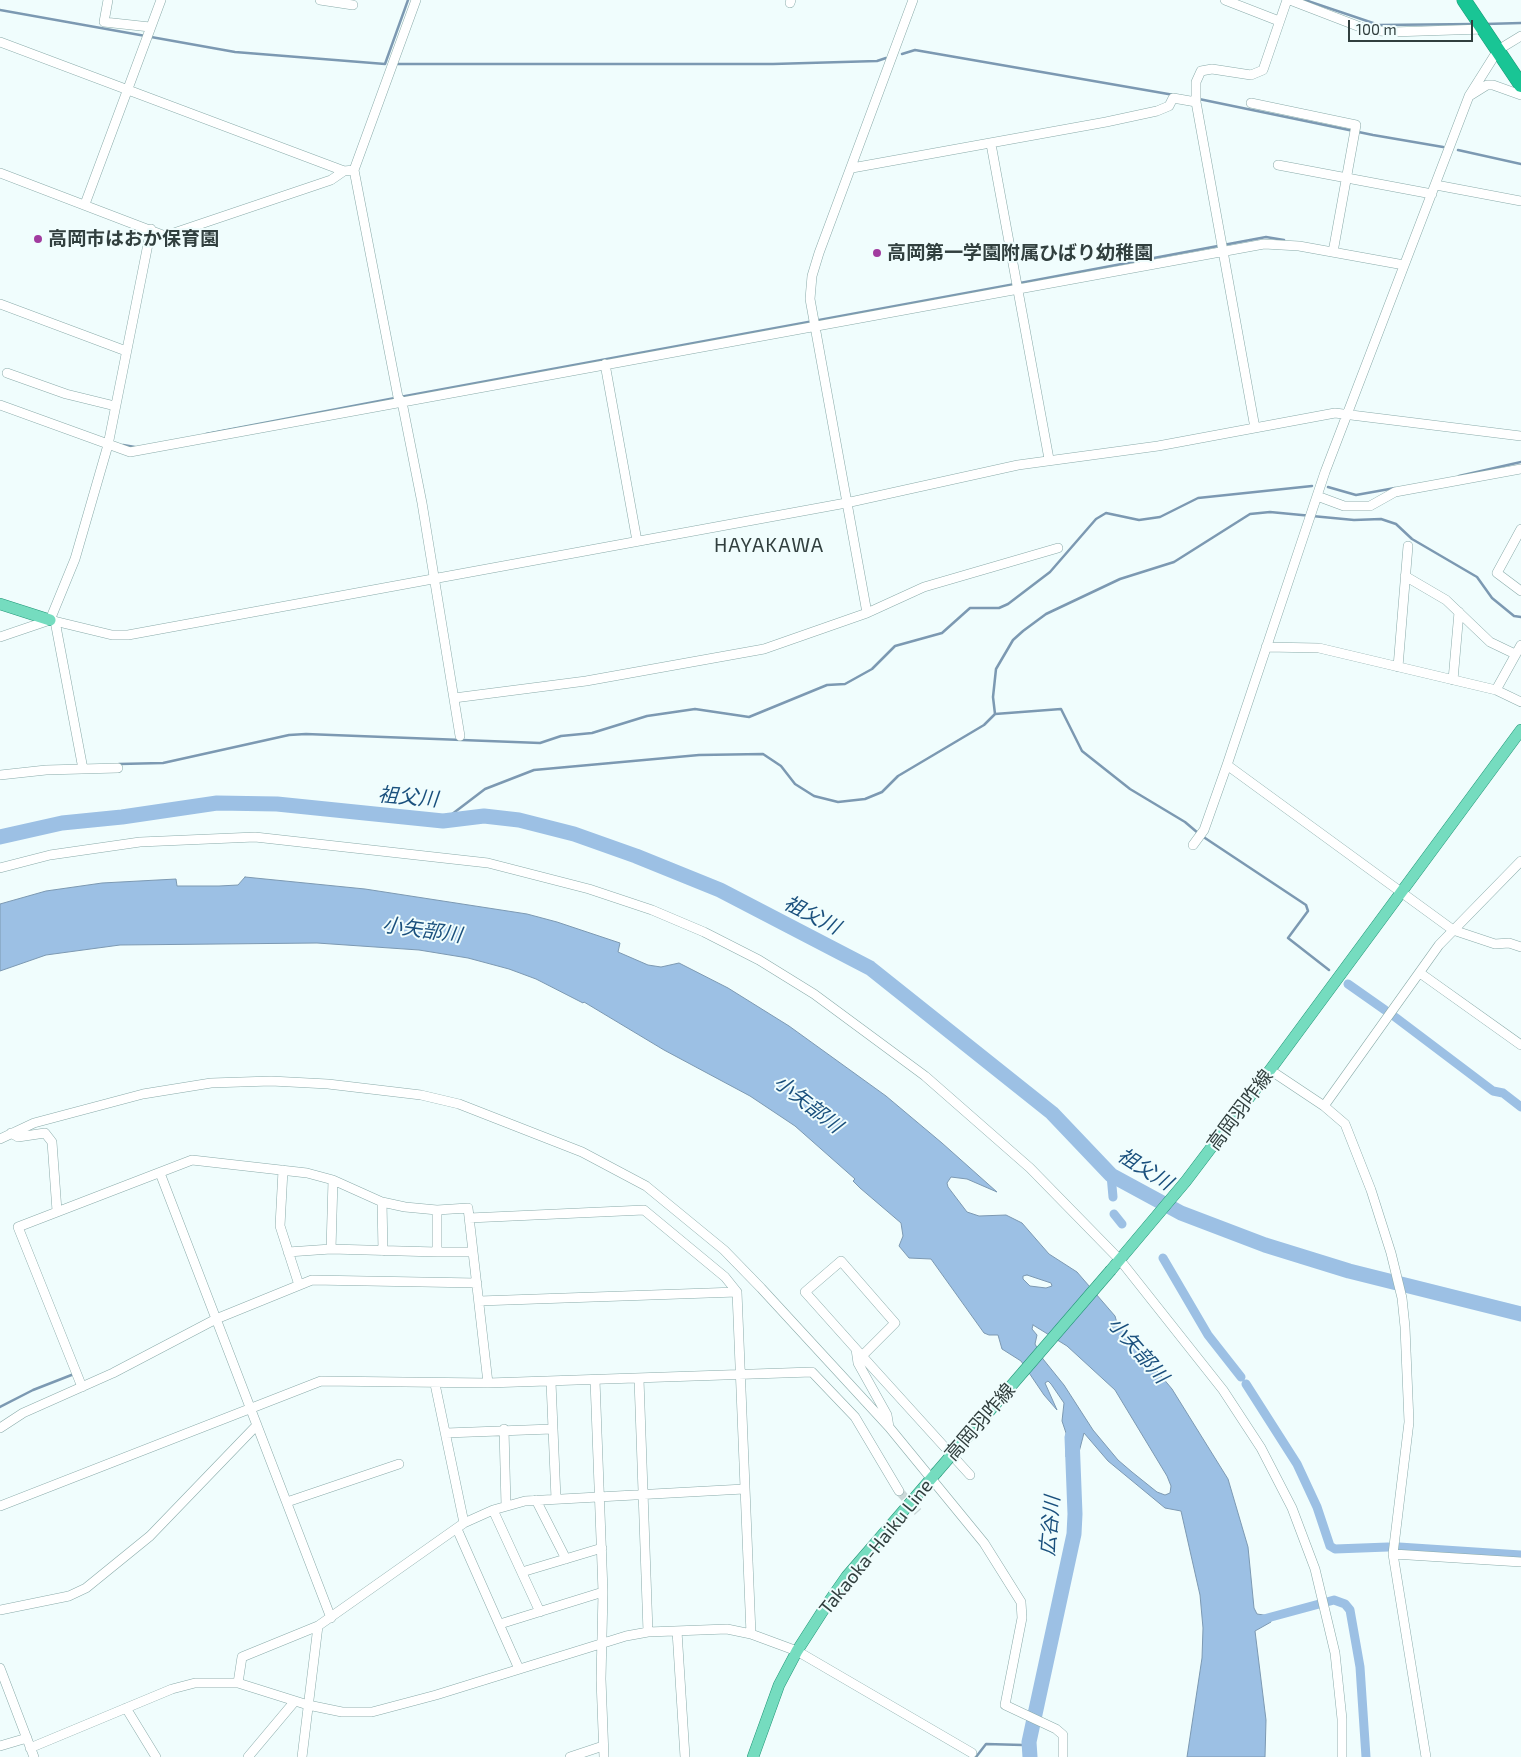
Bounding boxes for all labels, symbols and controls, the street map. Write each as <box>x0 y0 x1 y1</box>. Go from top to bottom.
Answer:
scale bar <box>1351 10 1476 42</box>
text: 100 m <box>1356 20 1397 38</box>
place label: 高岡市はおか保育園 <box>48 228 219 250</box>
marker: 高岡市はおか保育園 <box>32 233 44 245</box>
place label: 高岡第一学園附属ひばり幼稚園 <box>887 242 1153 264</box>
marker: 高岡第一学園附属ひばり幼稚園 <box>871 247 883 259</box>
district label: HAYAKAWA <box>713 533 825 557</box>
water label: 祖父川 <box>377 782 439 812</box>
water label: 祖父川 <box>780 891 844 939</box>
water label: 小矢部川 <box>381 913 463 947</box>
street label: 高岡羽咋線 <box>1202 1065 1278 1155</box>
water label: 小矢部川 <box>769 1070 847 1138</box>
water label: 祖父川 <box>1113 1143 1177 1195</box>
water label: 小矢部川 <box>1103 1312 1173 1388</box>
street label: 高岡羽咋線 <box>940 1379 1020 1465</box>
street label: Takaoka-Haiku Line <box>814 1475 938 1619</box>
water label: 広谷川 <box>1035 1495 1065 1557</box>

